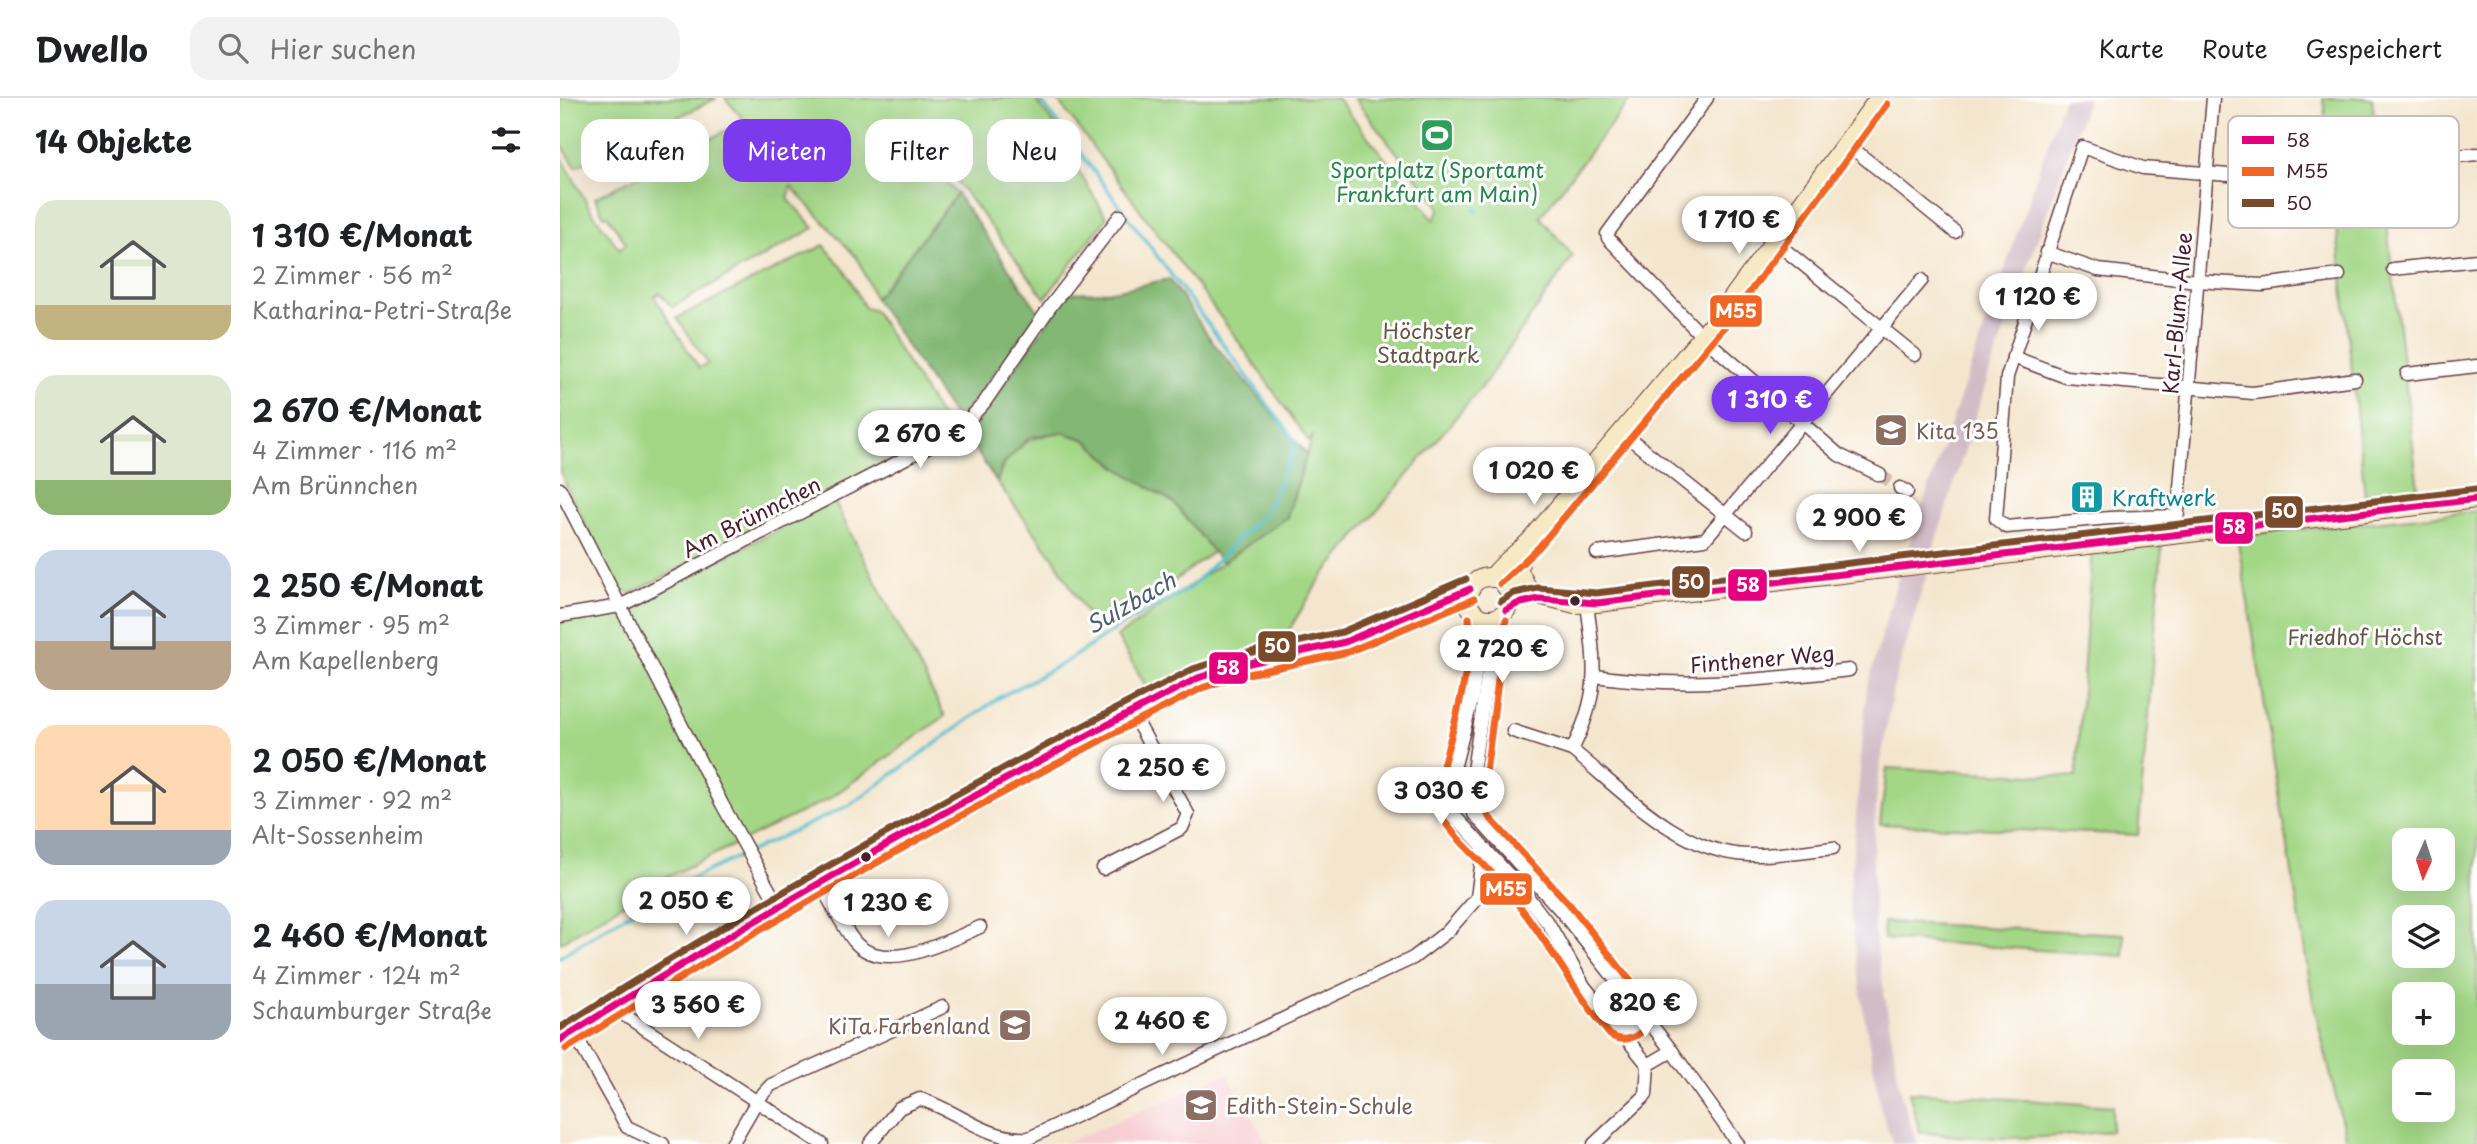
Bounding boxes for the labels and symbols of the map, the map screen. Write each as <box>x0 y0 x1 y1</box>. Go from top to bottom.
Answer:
sports icon: Sportplatz (Sportamt Frankfurt am Main) <box>1418 116 1456 154</box>
legend <box>2228 116 2459 228</box>
text: 58 <box>2286 125 2310 153</box>
place label: Sportplatz (Sportamt Frankfurt am Main) <box>1330 153 1544 209</box>
text: M55 <box>2286 156 2328 184</box>
text: 50 <box>2286 188 2312 216</box>
pin: 1 710 € <box>1674 197 1804 256</box>
street label: Karl-Blum-Allee <box>2153 231 2199 395</box>
pin: 1 120 € <box>1973 274 2103 333</box>
line badge: M55 <box>1709 294 1763 328</box>
text: M55 <box>1715 296 1757 324</box>
park label: Höchster Stadtpark <box>1377 314 1480 370</box>
pin: 1 310 € <box>1705 376 1835 436</box>
pin: 2 670 € <box>855 410 985 470</box>
school or university icon: Kita 135 <box>1872 411 1910 449</box>
place label: Kita 135 <box>1916 414 1999 446</box>
pin: 1 020 € <box>1469 448 1599 507</box>
street label: Am Brünnchen <box>676 467 826 565</box>
building icon: Kraftwerk <box>2068 478 2106 516</box>
place label: Kraftwerk <box>2112 481 2216 513</box>
pin: 2 900 € <box>1794 494 1924 554</box>
line badge: 50 <box>2264 495 2304 529</box>
text: 50 <box>2271 496 2297 524</box>
line badge: 58 <box>2214 511 2254 545</box>
text: 58 <box>2222 512 2246 540</box>
water label: Sulzbach <box>1078 562 1182 642</box>
line badge: 50 <box>1671 565 1711 599</box>
text: 50 <box>1678 567 1704 595</box>
line badge: 58 <box>1727 568 1768 602</box>
text: 58 <box>1736 570 1760 598</box>
unlabelled marker <box>1568 594 1582 608</box>
park label: Friedhof Höchst <box>2287 620 2443 652</box>
pin: 2 720 € <box>1437 626 1567 685</box>
line badge: 50 <box>1257 630 1297 663</box>
text: 50 <box>1264 631 1290 659</box>
street label: Finthener Weg <box>1688 636 1836 680</box>
line badge: 58 <box>1208 651 1249 685</box>
text: 58 <box>1216 653 1240 681</box>
pin: 2 250 € <box>1098 744 1228 804</box>
pin: 3 030 € <box>1376 768 1506 827</box>
north arrow <box>2392 828 2455 891</box>
unlabelled marker <box>859 850 873 864</box>
line badge: M55 <box>1479 872 1533 906</box>
text: M55 <box>1485 874 1527 902</box>
pin: 2 050 € <box>621 878 751 937</box>
pin: 1 230 € <box>823 880 953 939</box>
pin: 820 € <box>1596 979 1694 1039</box>
pin: 3 560 € <box>633 982 763 1041</box>
pin: 2 460 € <box>1097 998 1227 1057</box>
school or university icon: KiTa Farbenland <box>996 1006 1034 1044</box>
place label: KiTa Farbenland <box>828 1009 990 1041</box>
school or university icon: Edith-Stein-Schule <box>1182 1086 1220 1124</box>
place label: Edith-Stein-Schule <box>1226 1089 1413 1121</box>

